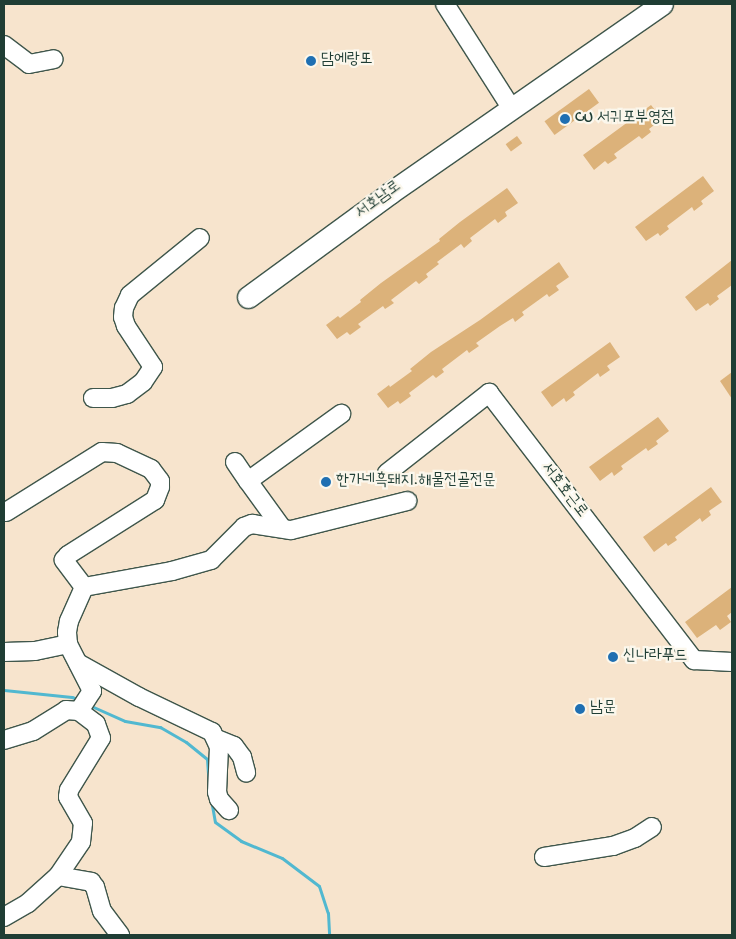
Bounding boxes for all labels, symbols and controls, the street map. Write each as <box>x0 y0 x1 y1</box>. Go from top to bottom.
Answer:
place label: 담에랑또 <box>321 51 372 71</box>
marker: 담에랑또 <box>305 55 317 67</box>
place label: CU 서귀포부영점 <box>575 109 674 129</box>
marker: CU 서귀포부영점 <box>559 113 571 125</box>
street label: 서호남로 <box>353 178 405 224</box>
street label: 서호호근로 <box>536 460 590 522</box>
place label: 한가네흑돼지.해물전골전문 <box>336 472 496 492</box>
marker: 한가네흑돼지.해물전골전문 <box>320 476 332 488</box>
place label: 신나라푸드 <box>623 647 687 667</box>
marker: 신나라푸드 <box>607 651 619 663</box>
place label: 남문 <box>590 699 616 719</box>
marker: 남문 <box>574 703 586 715</box>

